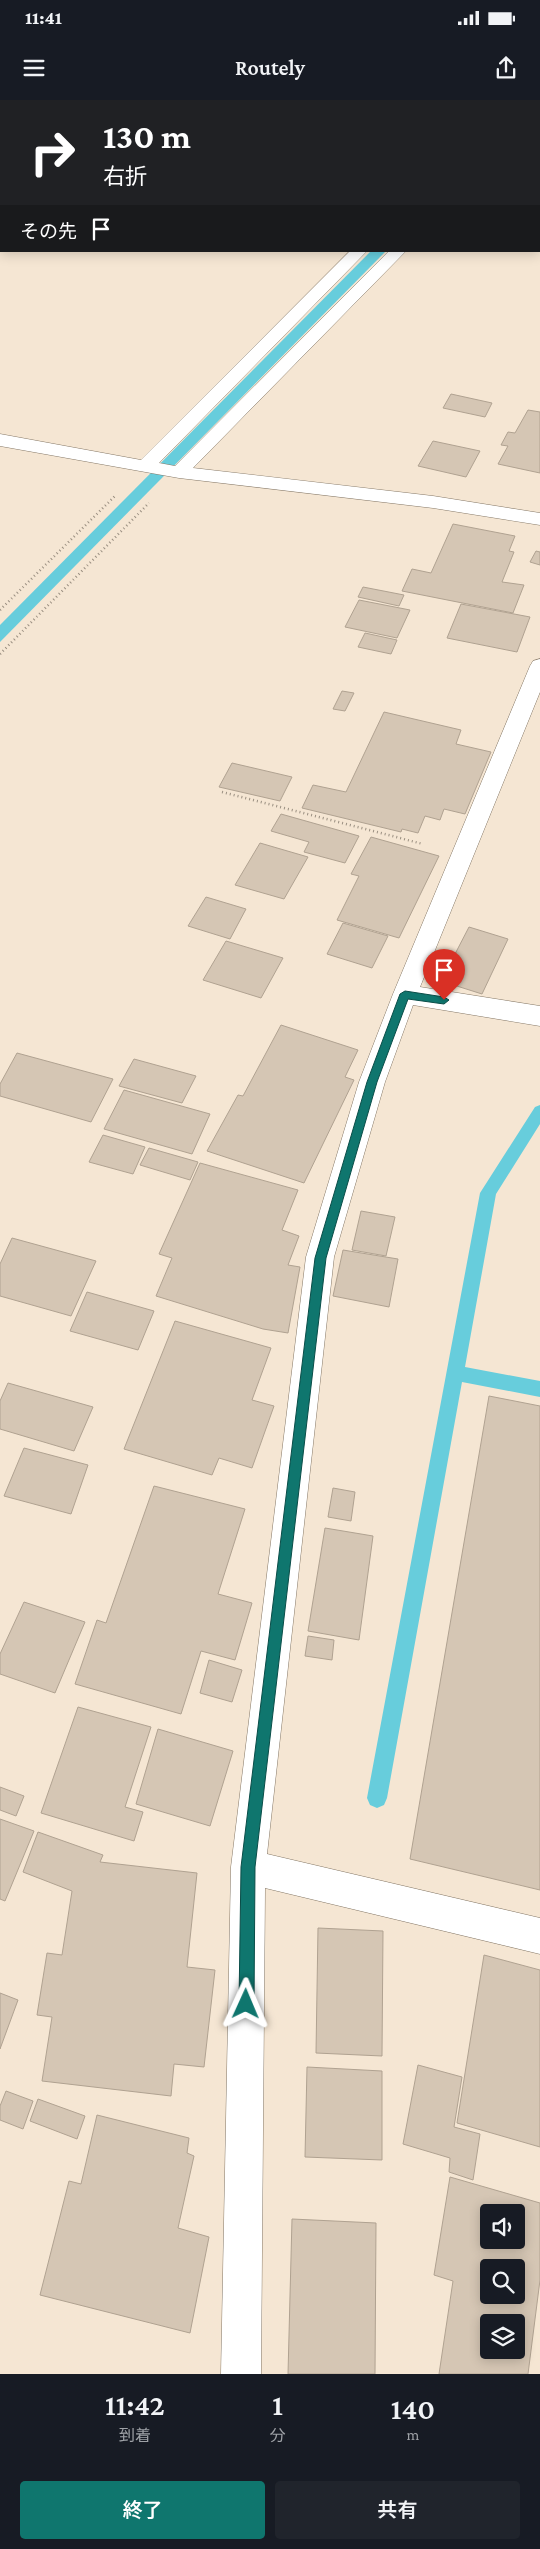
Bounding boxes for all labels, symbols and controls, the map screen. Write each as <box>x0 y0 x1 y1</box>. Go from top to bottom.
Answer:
text: 11:41 <box>25 7 62 28</box>
icon: menu <box>20 54 48 82</box>
icon: share <box>492 54 520 82</box>
text: Routely <box>235 55 305 80</box>
text: 130 m <box>103 117 191 156</box>
icon: right <box>20 120 85 185</box>
text: 右折 <box>103 164 147 189</box>
icon: arrive <box>87 215 115 243</box>
text: その先 <box>20 221 77 242</box>
pin <box>423 949 465 1000</box>
icon: arrive <box>430 956 458 984</box>
position arrow <box>219 1977 271 2029</box>
map controls <box>480 2204 525 2359</box>
button: sound <box>480 2204 525 2249</box>
button: search <box>480 2259 525 2304</box>
button: layers <box>480 2314 525 2359</box>
text: 11:42 <box>105 2388 165 2421</box>
text: 1 <box>272 2388 283 2421</box>
text: 140 <box>391 2392 435 2425</box>
text: m <box>406 2426 419 2443</box>
text: 到着 <box>119 2427 151 2444</box>
text: 分 <box>270 2427 286 2444</box>
button: 終了 <box>20 2481 265 2539</box>
button: 共有 <box>275 2481 520 2539</box>

